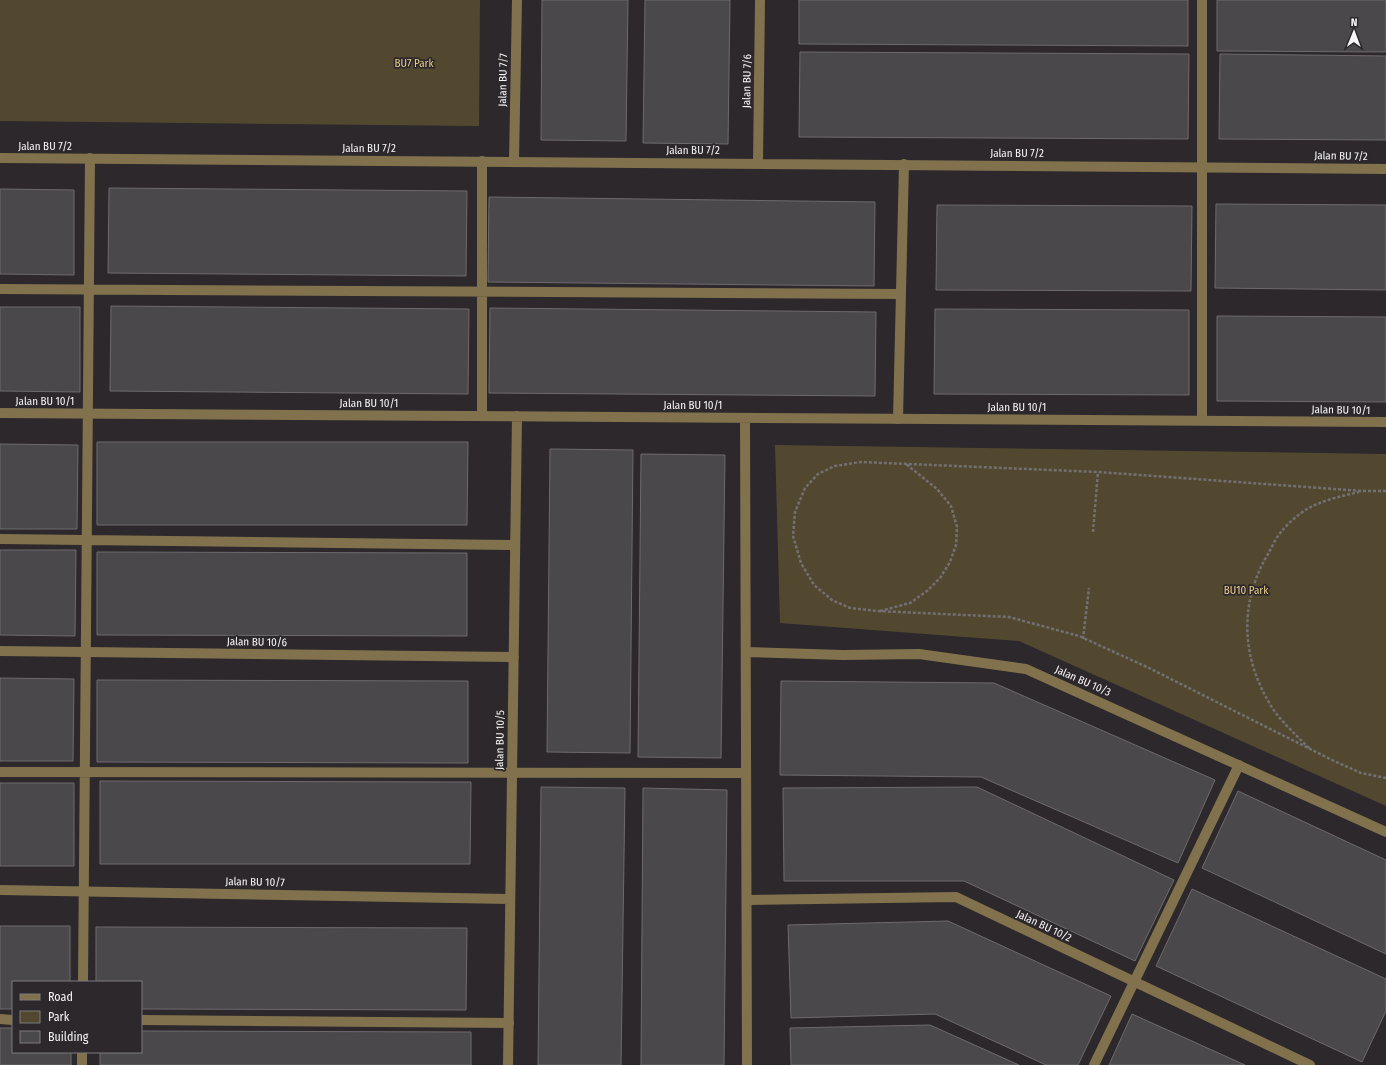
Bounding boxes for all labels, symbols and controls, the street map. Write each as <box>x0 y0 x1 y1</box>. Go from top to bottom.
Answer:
north arrow <box>1334 12 1374 52</box>
text: N <box>1351 16 1358 29</box>
street label: Jalan BU 7/7 <box>496 53 510 107</box>
street label: Jalan BU 7/6 <box>740 53 754 108</box>
park label: BU7 Park <box>394 57 434 70</box>
street label: Jalan BU 7/2 <box>18 140 72 153</box>
street label: Jalan BU 7/2 <box>342 142 396 155</box>
street label: Jalan BU 7/2 <box>666 144 720 157</box>
street label: Jalan BU 7/2 <box>990 147 1044 160</box>
street label: Jalan BU 7/2 <box>1314 149 1368 163</box>
street label: Jalan BU 10/1 <box>16 395 74 408</box>
street label: Jalan BU 10/1 <box>340 397 398 410</box>
street label: Jalan BU 10/1 <box>664 399 722 412</box>
street label: Jalan BU 10/1 <box>988 401 1046 414</box>
street label: Jalan BU 10/1 <box>1312 403 1370 417</box>
park label: BU10 Park <box>1224 584 1269 597</box>
street label: Jalan BU 10/6 <box>227 635 288 649</box>
street label: Jalan BU 10/3 <box>1053 663 1113 699</box>
street label: Jalan BU 10/5 <box>493 710 507 770</box>
street label: Jalan BU 10/7 <box>225 875 285 889</box>
street label: Jalan BU 10/2 <box>1014 908 1074 945</box>
legend <box>12 981 142 1053</box>
text: Road <box>48 990 73 1004</box>
text: Park <box>48 1010 70 1024</box>
text: Building <box>48 1030 89 1044</box>

